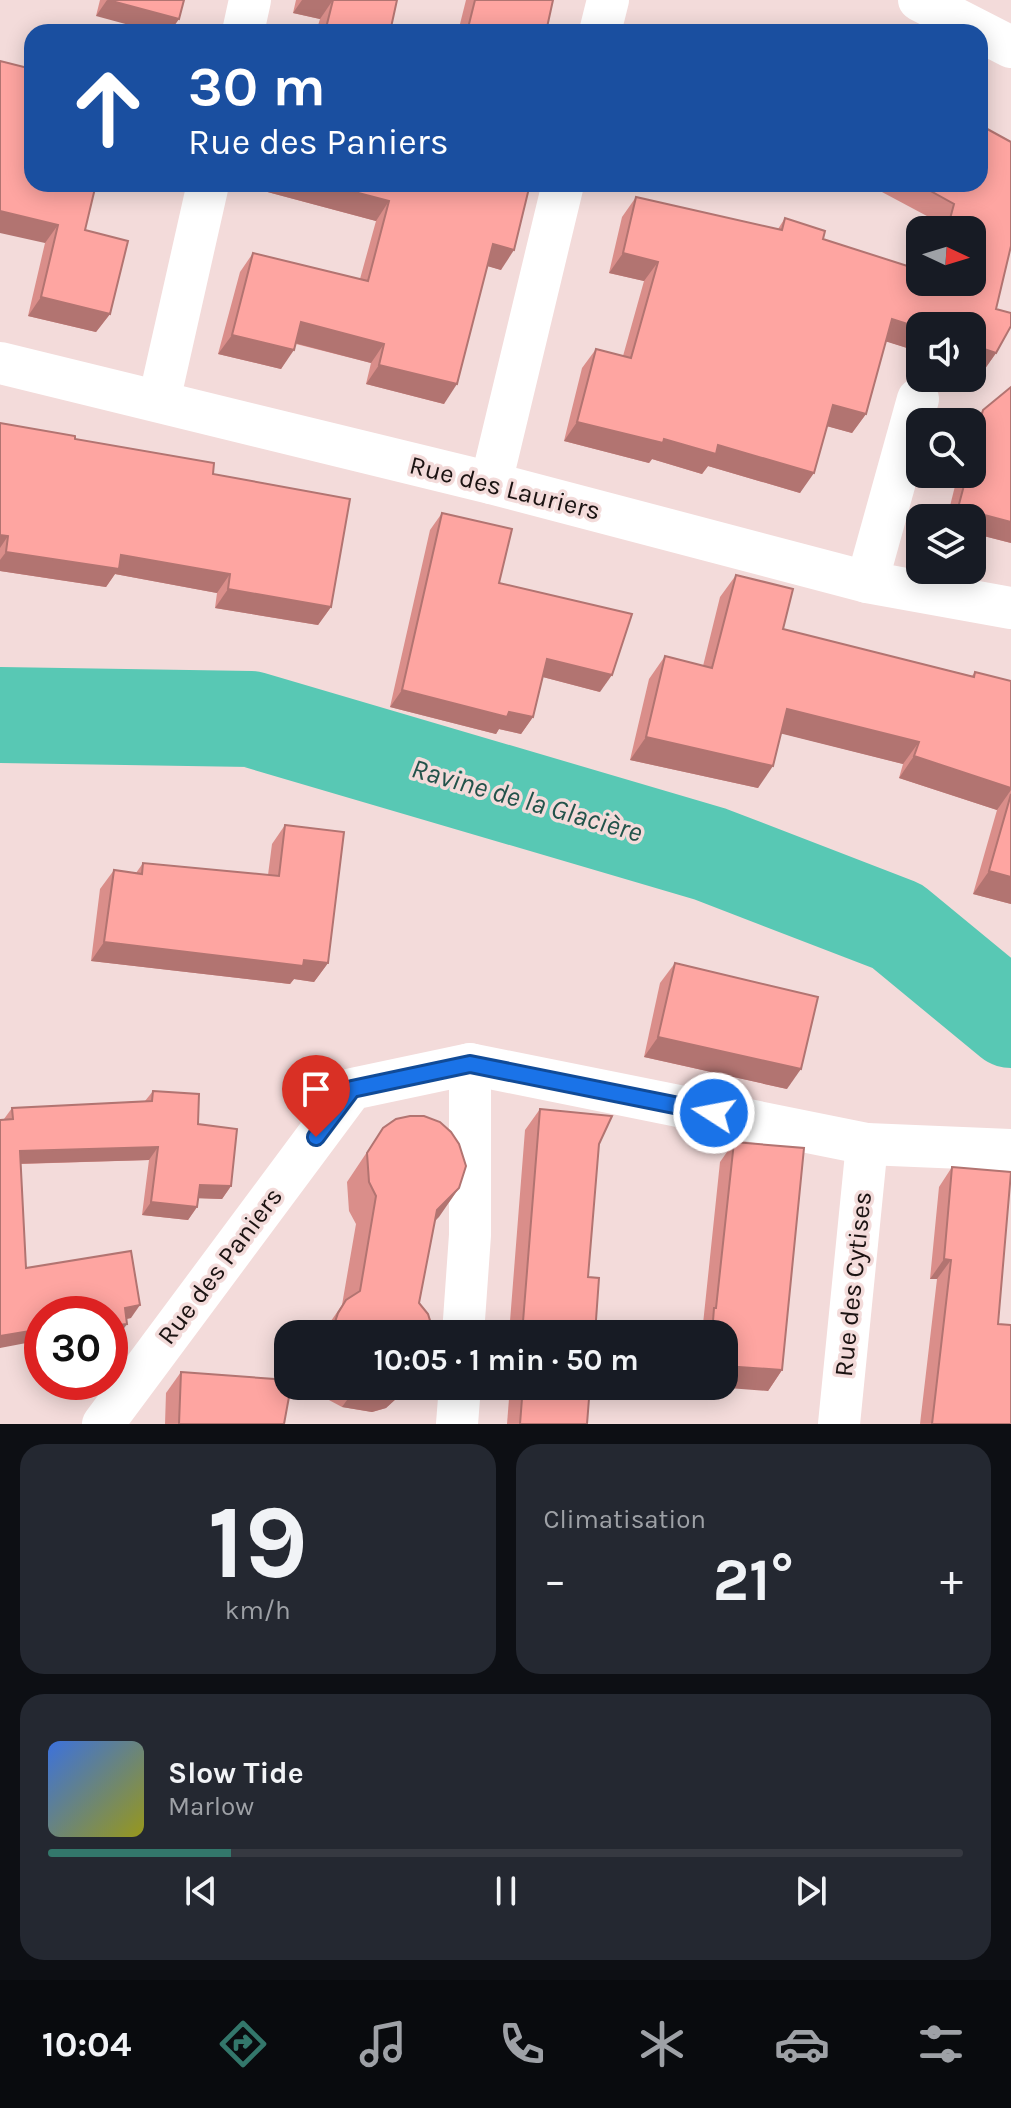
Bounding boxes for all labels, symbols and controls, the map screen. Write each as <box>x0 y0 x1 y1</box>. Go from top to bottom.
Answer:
text: 30 m <box>188 54 326 119</box>
icon: ahead <box>56 56 160 160</box>
text: Rue des Paniers <box>188 121 449 163</box>
north arrow <box>906 216 986 296</box>
map controls <box>906 216 986 584</box>
button: sound <box>906 312 986 392</box>
button: search <box>906 408 986 488</box>
street label: Rue des Lauriers <box>406 449 604 527</box>
button: layers <box>906 504 986 584</box>
water label: Ravine de la Glacière <box>408 751 646 849</box>
pin <box>282 1055 350 1137</box>
icon: arrive <box>294 1067 338 1111</box>
position arrow <box>672 1071 756 1155</box>
street label: Rue des Paniers <box>151 1181 289 1351</box>
street label: Rue des Cytises <box>828 1190 878 1378</box>
speed limit sign: 30 <box>24 1296 128 1400</box>
text: 10:05 · 1 min · 50 m <box>373 1342 639 1378</box>
text: 19 <box>207 1482 308 1603</box>
text: Climatisation <box>544 1504 706 1535</box>
text: 21° <box>713 1545 794 1615</box>
text: − <box>544 1555 567 1606</box>
text: + <box>940 1555 963 1606</box>
text: km/h <box>225 1595 291 1626</box>
text: Slow Tide <box>168 1755 304 1791</box>
text: Marlow <box>168 1791 254 1822</box>
icon: previous <box>179 1869 223 1913</box>
icon: pause <box>484 1869 528 1913</box>
icon: next <box>789 1869 833 1913</box>
icon: directions <box>215 2016 271 2072</box>
icon: music <box>355 2016 411 2072</box>
icon: phone <box>494 2016 550 2072</box>
icon: climate <box>634 2016 690 2072</box>
icon: car <box>774 2016 830 2072</box>
icon: filters <box>913 2016 969 2072</box>
text: 10:04 <box>42 2023 131 2065</box>

